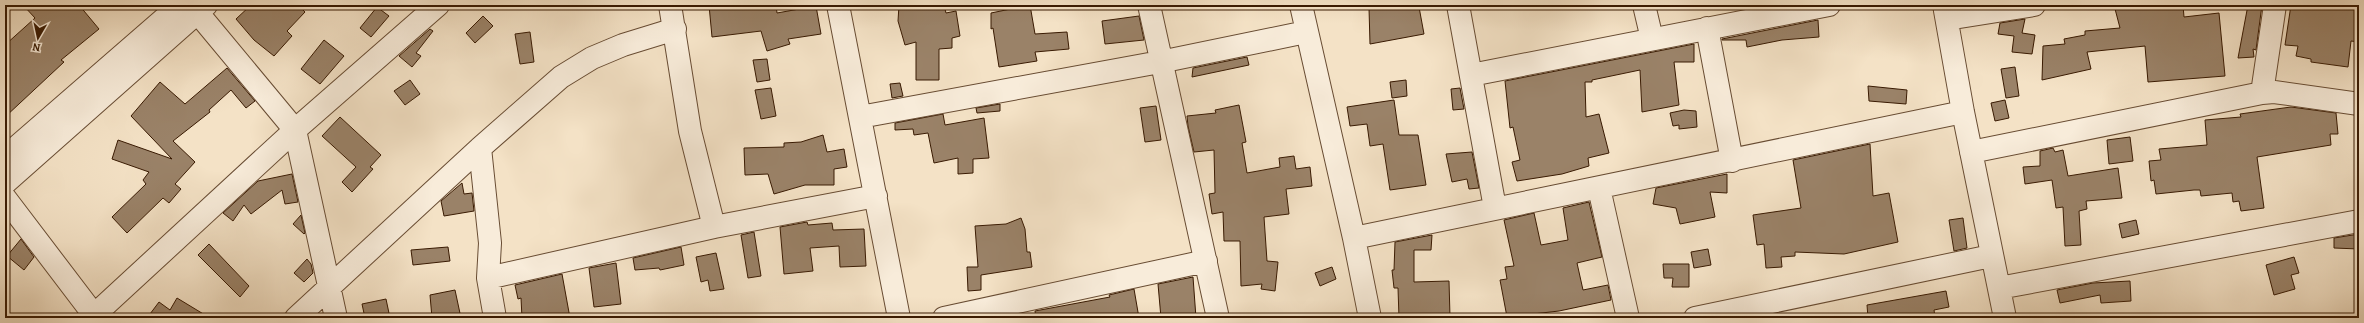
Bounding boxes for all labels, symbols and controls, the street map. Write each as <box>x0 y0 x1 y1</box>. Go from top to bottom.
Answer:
north arrow <box>18 18 58 58</box>
text: N <box>31 39 42 55</box>

